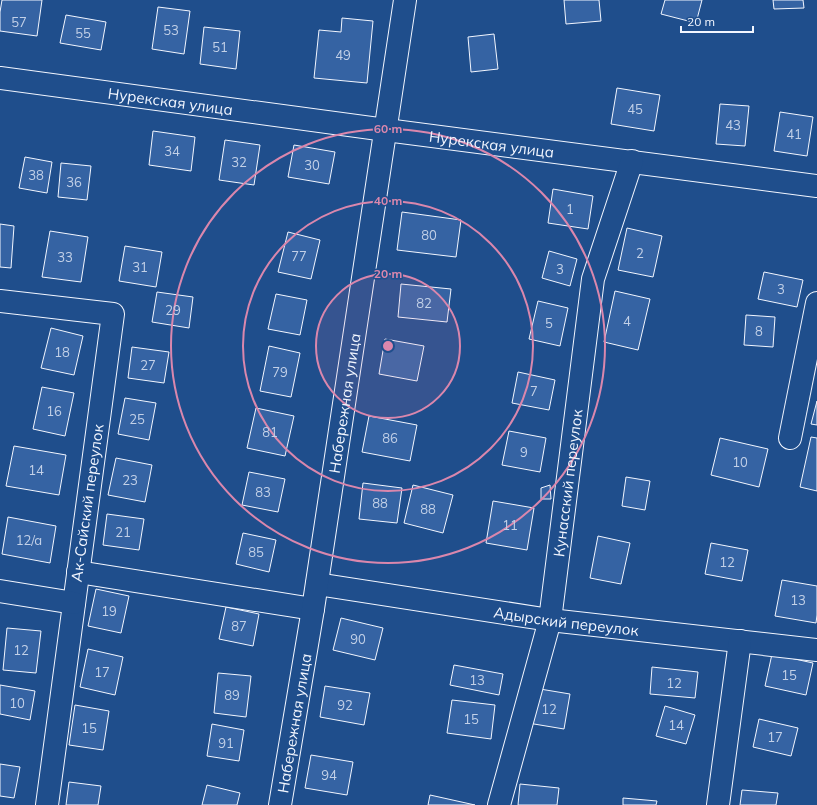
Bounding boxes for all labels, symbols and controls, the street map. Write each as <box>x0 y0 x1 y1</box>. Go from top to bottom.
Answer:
scale bar <box>681 8 753 34</box>
house number: 57 <box>11 14 27 30</box>
text: 20 m <box>687 14 715 29</box>
house number: 53 <box>163 22 179 38</box>
house number: 55 <box>75 25 91 41</box>
house number: 51 <box>212 39 228 55</box>
house number: 49 <box>335 47 351 63</box>
street label: Нурекская улица <box>107 83 234 119</box>
house number: 45 <box>627 101 643 117</box>
house number: 43 <box>725 117 741 133</box>
text: 60 m <box>374 121 402 136</box>
street label: Нурекская улица <box>428 126 555 161</box>
house number: 41 <box>786 126 802 142</box>
house number: 34 <box>164 143 180 159</box>
house number: 32 <box>231 154 247 170</box>
house number: 30 <box>304 157 320 173</box>
house number: 38 <box>28 167 44 183</box>
house number: 36 <box>66 174 82 190</box>
text: 40 m <box>374 193 402 208</box>
house number: 1 <box>566 201 574 217</box>
house number: 80 <box>421 227 437 243</box>
house number: 2 <box>636 245 644 261</box>
house number: 77 <box>291 248 307 264</box>
house number: 33 <box>57 249 73 265</box>
house number: 31 <box>132 259 148 275</box>
house number: 3 <box>556 261 564 277</box>
text: 20 m <box>374 266 402 281</box>
house number: 3 <box>777 281 785 297</box>
house number: 82 <box>416 295 432 311</box>
house number: 29 <box>165 302 181 318</box>
house number: 4 <box>623 313 631 329</box>
house number: 5 <box>545 315 553 331</box>
house number: 8 <box>755 323 763 339</box>
street label: Набережная улица <box>324 332 364 474</box>
centre of rings <box>381 339 395 353</box>
house number: 18 <box>54 344 70 360</box>
house number: 27 <box>140 357 156 373</box>
house number: 79 <box>272 364 288 380</box>
house number: 7 <box>530 383 538 399</box>
house number: 16 <box>46 403 62 419</box>
street label: Кунасский переулок <box>549 407 586 558</box>
house number: 25 <box>129 411 145 427</box>
street label: Ак-Сайский переулок <box>67 422 108 583</box>
house number: 81 <box>262 424 278 440</box>
house number: 86 <box>382 430 398 446</box>
house number: 9 <box>520 444 528 460</box>
house number: 10 <box>732 454 748 470</box>
house number: 14 <box>28 462 44 478</box>
house number: 23 <box>122 472 138 488</box>
house number: 83 <box>255 484 271 500</box>
house number: 88 <box>372 495 388 511</box>
house number: 88 <box>420 501 436 517</box>
house number: 11 <box>502 517 518 533</box>
house number: 21 <box>115 524 131 540</box>
house number: 12/а <box>16 532 42 548</box>
house number: 85 <box>248 544 264 560</box>
house number: 12 <box>719 554 735 570</box>
house number: 13 <box>790 592 806 608</box>
street label: Адырский переулок <box>493 602 641 639</box>
house number: 19 <box>101 603 117 619</box>
house number: 87 <box>231 618 247 634</box>
house number: 90 <box>350 631 366 647</box>
house number: 12 <box>13 642 29 658</box>
street label: Набережная улица <box>273 652 315 794</box>
house number: 17 <box>94 664 110 680</box>
house number: 15 <box>781 667 797 683</box>
house number: 13 <box>469 672 485 688</box>
house number: 12 <box>666 675 682 691</box>
house number: 89 <box>224 687 240 703</box>
house number: 10 <box>9 695 25 711</box>
house number: 92 <box>337 697 353 713</box>
house number: 12 <box>541 701 557 717</box>
house number: 15 <box>463 711 479 727</box>
house number: 14 <box>668 717 684 733</box>
house number: 15 <box>81 720 97 736</box>
house number: 17 <box>767 729 783 745</box>
house number: 91 <box>218 735 234 751</box>
house number: 94 <box>321 767 337 783</box>

